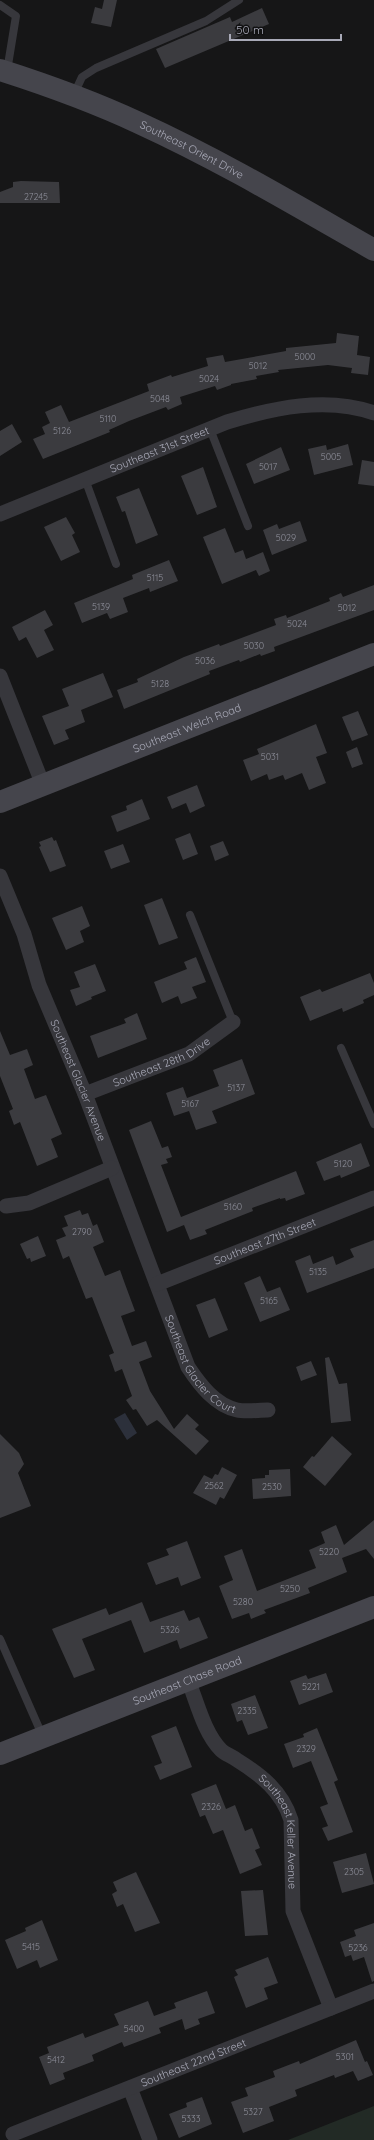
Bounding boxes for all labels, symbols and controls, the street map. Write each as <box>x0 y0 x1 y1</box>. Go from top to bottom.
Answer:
scale bar <box>230 16 341 42</box>
text: 50 m <box>236 22 264 37</box>
street label: Southeast Orient Drive <box>138 117 246 182</box>
house number: 27245 <box>24 191 48 202</box>
house number: 5000 <box>295 351 315 362</box>
house number: 5012 <box>249 360 267 371</box>
house number: 5024 <box>199 373 219 384</box>
house number: 5048 <box>150 393 170 404</box>
house number: 5110 <box>100 413 116 424</box>
street label: Southeast 31st Street <box>108 423 211 476</box>
house number: 5126 <box>53 425 71 436</box>
house number: 5005 <box>321 451 341 462</box>
house number: 5017 <box>259 461 277 472</box>
house number: 5029 <box>276 532 296 543</box>
house number: 5115 <box>147 572 163 583</box>
house number: 5139 <box>92 601 110 612</box>
house number: 5012 <box>338 602 356 613</box>
house number: 5024 <box>287 618 307 629</box>
house number: 5030 <box>244 640 264 651</box>
house number: 5036 <box>195 655 215 666</box>
house number: 5128 <box>151 678 169 689</box>
street label: Southeast Welch Road <box>131 700 243 756</box>
house number: 5031 <box>261 751 279 762</box>
street label: Southeast Glacier Avenue <box>47 1017 109 1143</box>
street label: Southeast 28th Drive <box>111 1034 213 1090</box>
house number: 5137 <box>227 1082 245 1093</box>
house number: 5167 <box>181 1098 199 1109</box>
house number: 5120 <box>334 1158 352 1169</box>
house number: 5160 <box>224 1201 242 1212</box>
street label: Southeast 27th Street <box>212 1215 318 1268</box>
house number: 2790 <box>72 1226 92 1237</box>
house number: 5135 <box>309 1266 327 1277</box>
house number: 5165 <box>260 1295 278 1306</box>
street label: Southeast Glacier Court <box>162 1313 238 1416</box>
house number: 2562 <box>204 1480 224 1491</box>
house number: 2530 <box>262 1481 282 1492</box>
house number: 5220 <box>319 1546 339 1557</box>
house number: 5250 <box>280 1583 300 1594</box>
house number: 5280 <box>233 1596 253 1607</box>
house number: 5326 <box>160 1624 180 1635</box>
street label: Southeast Chase Road <box>131 1653 244 1708</box>
house number: 5221 <box>302 1681 320 1692</box>
house number: 2335 <box>237 1705 257 1716</box>
house number: 2329 <box>296 1743 316 1754</box>
street label: Southeast Keller Avenue <box>256 1771 300 1889</box>
house number: 2326 <box>201 1801 221 1812</box>
house number: 2305 <box>344 1866 364 1877</box>
house number: 5415 <box>22 1941 40 1952</box>
house number: 5236 <box>348 1942 368 1953</box>
house number: 5400 <box>124 2023 144 2034</box>
street label: Southeast 22nd Street <box>139 2035 248 2090</box>
house number: 5301 <box>336 2051 354 2062</box>
house number: 5412 <box>47 2054 65 2065</box>
house number: 5327 <box>243 2106 263 2117</box>
house number: 5333 <box>181 2113 201 2124</box>

